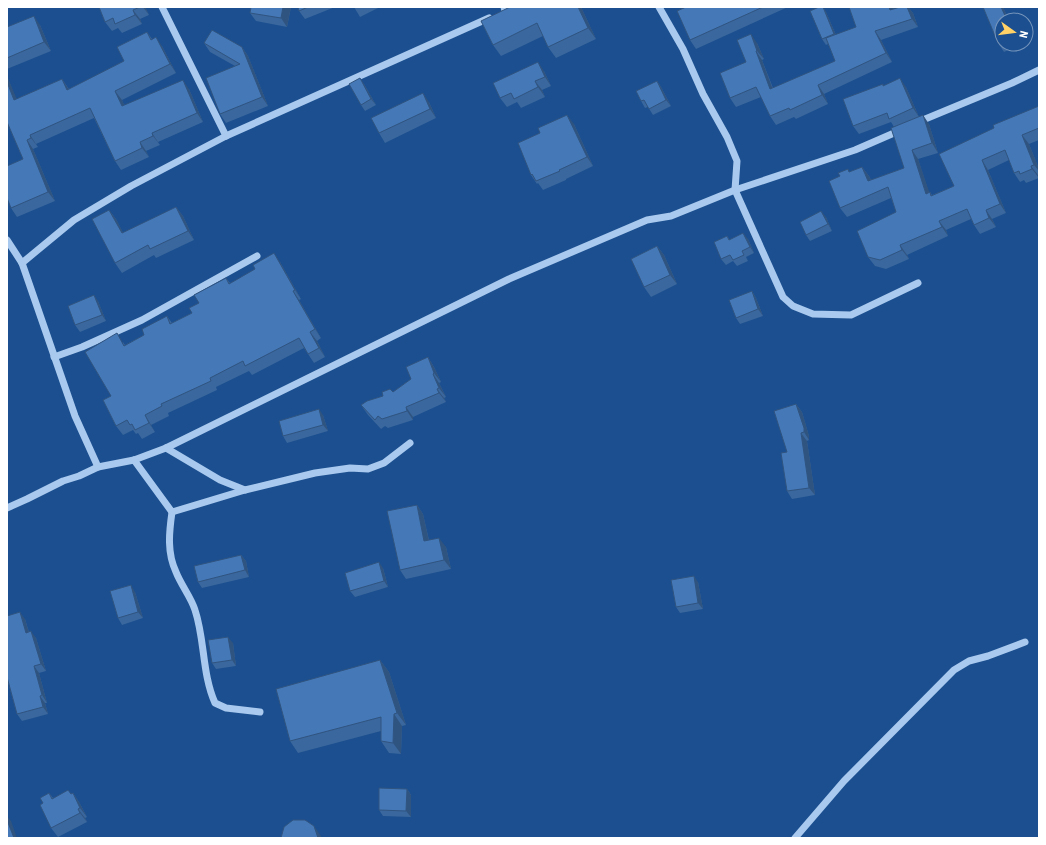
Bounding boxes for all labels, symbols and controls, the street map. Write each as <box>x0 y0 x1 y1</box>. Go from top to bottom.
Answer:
north arrow <box>994 12 1034 52</box>
text: N <box>1016 29 1030 39</box>

